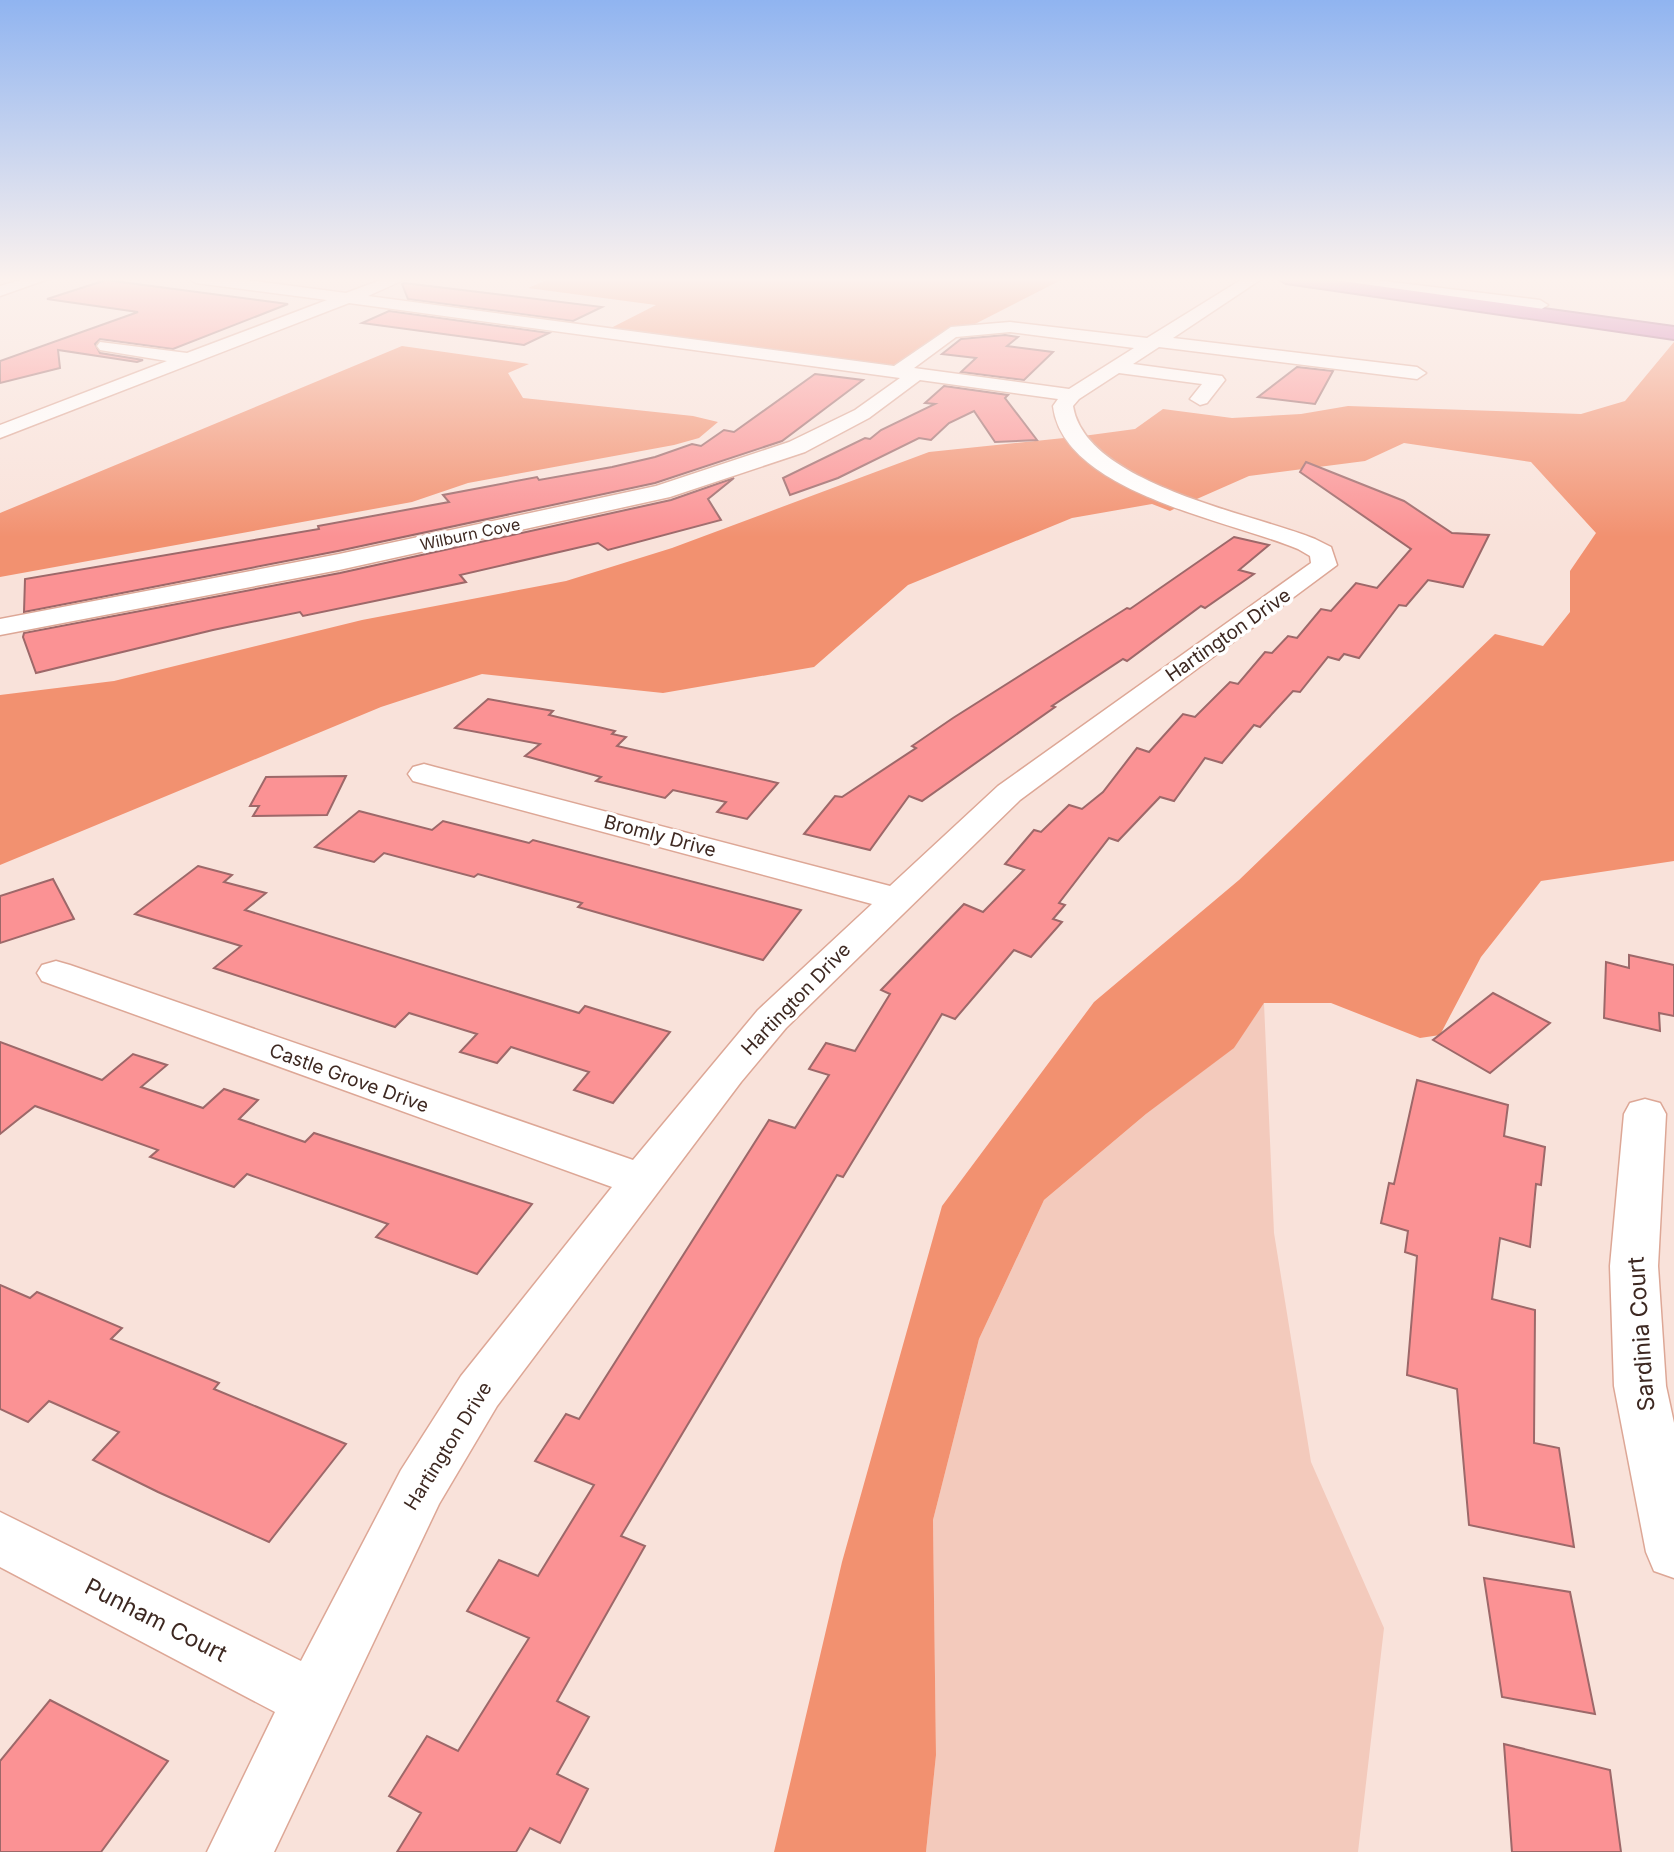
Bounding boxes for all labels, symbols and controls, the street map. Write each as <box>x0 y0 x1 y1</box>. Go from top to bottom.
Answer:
street label: Wilburn Cove <box>418 514 522 554</box>
street label: Hartington Drive <box>1161 583 1295 687</box>
street label: Bromly Drive <box>601 810 719 862</box>
street label: Hartington Drive <box>737 938 855 1060</box>
street label: Castle Grove Drive <box>266 1039 432 1117</box>
street label: Sardinia Court <box>1622 1255 1660 1412</box>
street label: Hartington Drive <box>399 1378 497 1514</box>
street label: Punham Court <box>80 1572 232 1668</box>

